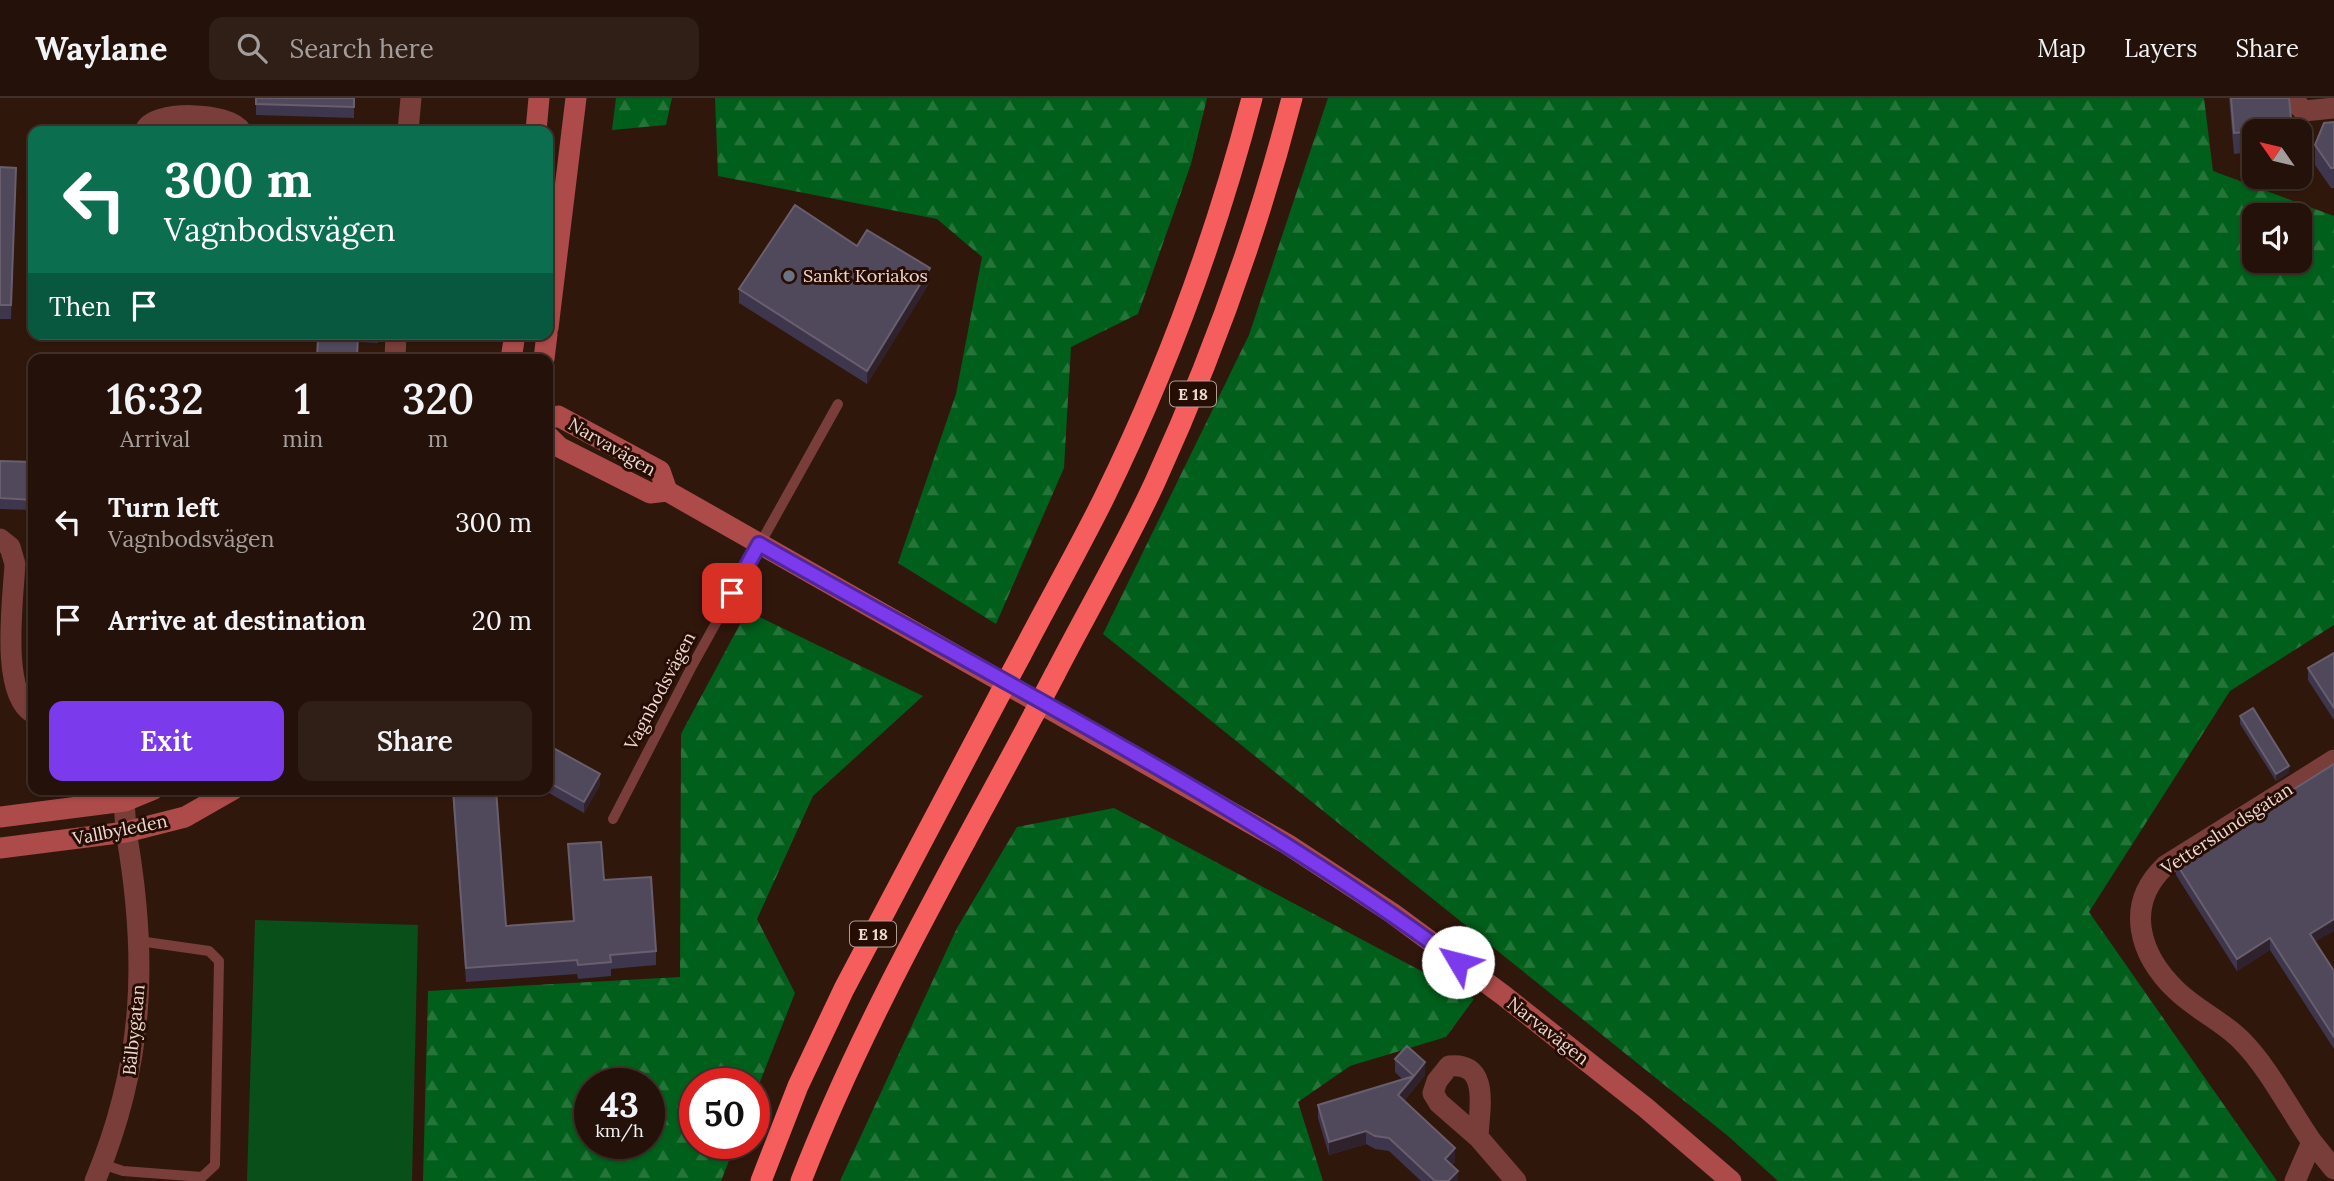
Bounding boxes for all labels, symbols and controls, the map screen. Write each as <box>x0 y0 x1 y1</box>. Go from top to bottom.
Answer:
search box <box>209 17 699 80</box>
text: Waylane <box>35 27 167 69</box>
icon: search <box>233 29 271 67</box>
text: Search here <box>289 32 434 65</box>
text: Map <box>2037 33 2086 64</box>
text: Layers <box>2124 33 2197 64</box>
text: Share <box>2235 33 2299 64</box>
north arrow <box>2242 119 2312 189</box>
map controls <box>2242 119 2312 273</box>
text: 300 m <box>164 148 312 210</box>
icon: left <box>49 154 140 245</box>
button: sound <box>2242 203 2312 273</box>
text: Vagnbodsvägen <box>164 209 396 250</box>
place label: Sankt Koriakos <box>803 264 928 287</box>
marker: Sankt Koriakos <box>781 268 797 284</box>
icon: arrive <box>125 287 163 325</box>
text: Then <box>49 290 111 323</box>
text: 16:32 <box>107 372 204 426</box>
text: 1 <box>295 372 311 426</box>
text: 320 <box>402 372 474 426</box>
road number: E 18 <box>1170 382 1216 406</box>
street label: Narvavägen <box>564 412 660 481</box>
text: Arrival <box>120 424 190 453</box>
text: min <box>282 424 323 453</box>
text: m <box>428 424 448 453</box>
text: Turn left <box>108 491 219 524</box>
icon: left <box>49 503 87 541</box>
text: 300 m <box>455 506 532 539</box>
text: Vagnbodsvägen <box>108 524 275 553</box>
pin <box>702 563 762 623</box>
icon: arrive <box>713 574 751 612</box>
icon: arrive <box>49 601 87 639</box>
text: Arrive at destination <box>108 604 366 637</box>
text: 20 m <box>472 604 532 637</box>
street label: Vagnbodsvägen <box>618 628 700 755</box>
button: Exit <box>49 701 284 781</box>
button: Share <box>298 701 532 781</box>
street label: Vetterslundsgatan <box>2156 777 2297 880</box>
street label: Vallbyleden <box>70 809 169 850</box>
road number: E 18 <box>850 922 896 946</box>
position arrow <box>1421 925 1495 999</box>
street label: Bälbygatan <box>117 983 150 1077</box>
street label: Narvavägen <box>1503 992 1594 1070</box>
speed limit sign: 50 <box>679 1068 770 1159</box>
text: 43 <box>600 1082 639 1127</box>
text: km/h <box>595 1119 644 1142</box>

